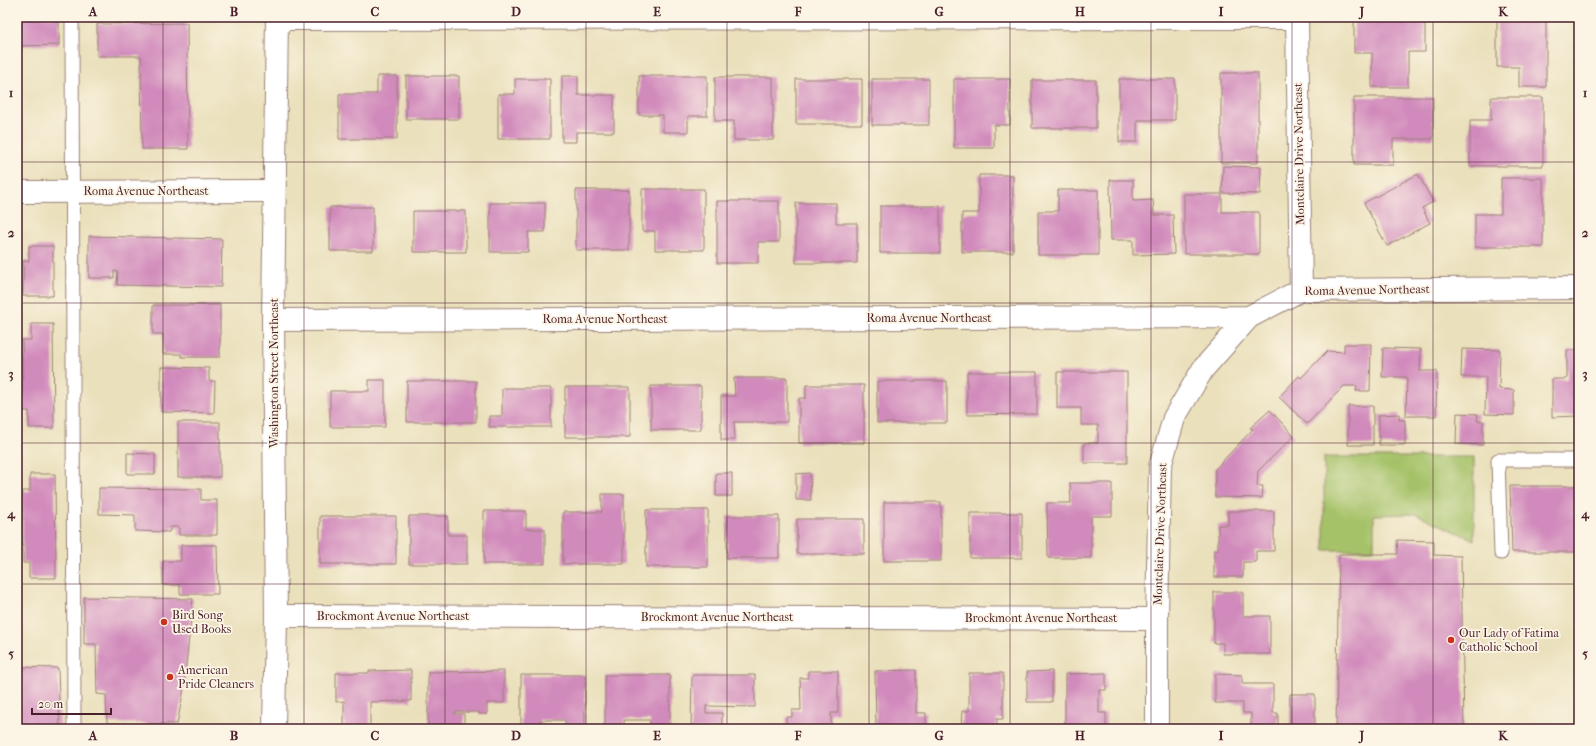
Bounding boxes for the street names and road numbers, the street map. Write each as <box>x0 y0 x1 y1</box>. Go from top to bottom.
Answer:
street label: Montclaire Drive Northeast <box>1291 82 1307 225</box>
street label: Roma Avenue Northeast <box>83 184 209 198</box>
street label: Roma Avenue Northeast <box>1304 282 1430 298</box>
street label: Washington Street Northeast <box>267 297 281 449</box>
street label: Roma Avenue Northeast <box>866 311 992 325</box>
street label: Roma Avenue Northeast <box>542 312 668 326</box>
street label: Montclaire Drive Northeast <box>1151 462 1170 605</box>
street label: Brockmont Avenue Northeast <box>317 609 470 623</box>
street label: Brockmont Avenue Northeast <box>641 610 794 624</box>
street label: Brockmont Avenue Northeast <box>965 611 1118 625</box>

